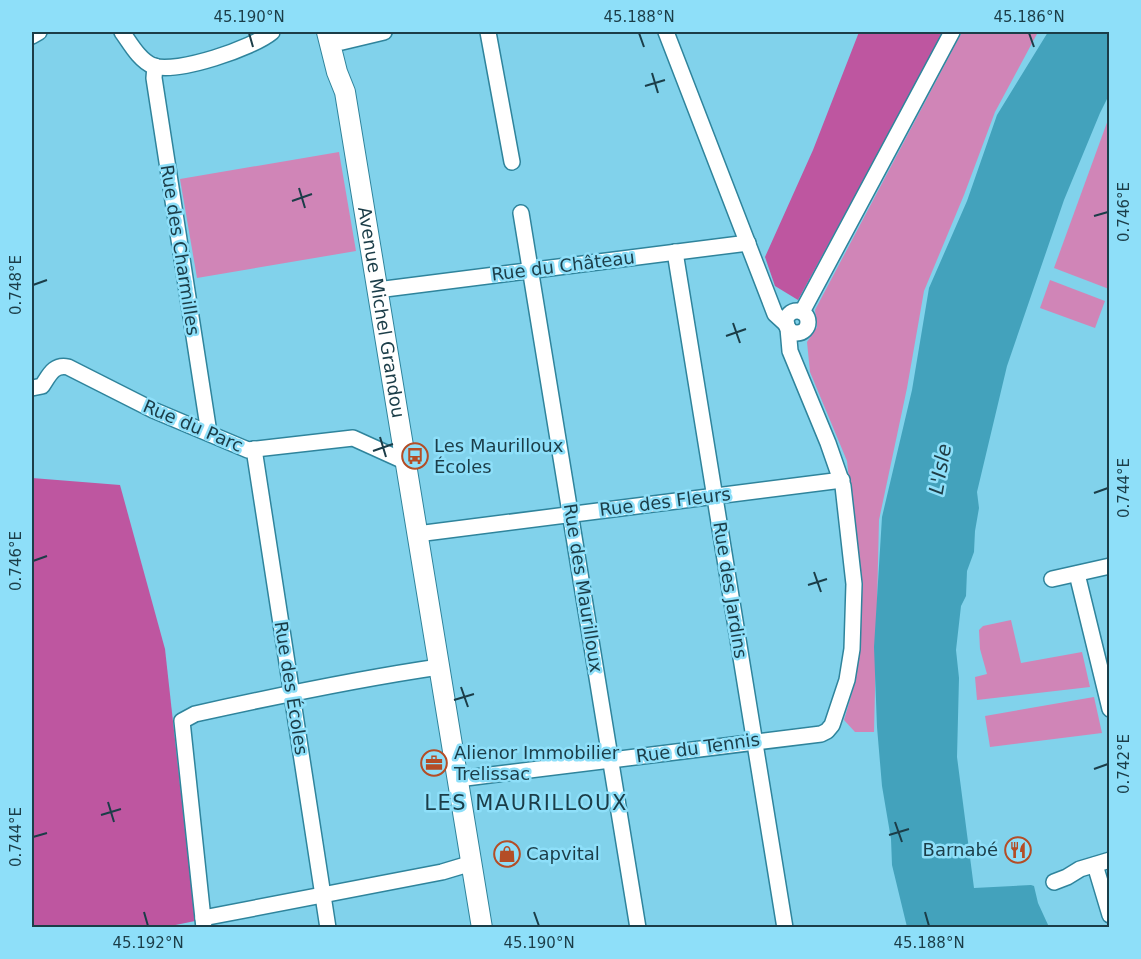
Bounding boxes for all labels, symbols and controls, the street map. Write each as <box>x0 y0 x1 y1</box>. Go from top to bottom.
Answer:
text: 45.190°N <box>213 8 285 26</box>
text: 45.188°N <box>603 8 675 26</box>
text: 45.186°N <box>993 8 1065 26</box>
street label: Rue des Charmilles <box>157 163 204 337</box>
text: 0.746°E <box>1115 182 1133 242</box>
street label: Avenue Michel Grandou <box>354 205 409 420</box>
street label: Rue du Château <box>490 246 636 285</box>
text: 0.748°E <box>7 255 25 315</box>
street label: Rue du Parc <box>140 395 246 456</box>
place label: Les Maurilloux Écoles <box>434 435 564 477</box>
bus stop icon: Les Maurilloux Écoles <box>400 441 430 471</box>
water label: L'Isle <box>924 442 956 496</box>
text: 0.744°E <box>1115 458 1133 518</box>
street label: Rue des Fleurs <box>598 483 732 520</box>
street label: Rue des Maurilloux <box>560 502 607 674</box>
street label: Rue des Jardins <box>709 520 752 660</box>
text: 0.746°E <box>7 531 25 591</box>
street label: Rue des Écoles <box>271 619 312 756</box>
street label: Rue du Tennis <box>635 728 761 767</box>
text: 0.742°E <box>1115 734 1133 794</box>
place label: Alienor Immobilier Trelissac <box>453 742 620 784</box>
office icon: Alienor Immobilier Trelissac <box>419 748 449 778</box>
district label: LES MAURILLOUX <box>424 791 628 815</box>
text: 0.744°E <box>7 807 25 867</box>
restaurant icon: Barnabé <box>1003 835 1033 865</box>
shop icon: Capvital <box>492 839 522 869</box>
place label: Barnabé <box>923 839 998 860</box>
place label: Capvital <box>526 843 600 864</box>
text: 45.192°N <box>112 934 184 952</box>
text: 45.190°N <box>503 934 575 952</box>
text: 45.188°N <box>893 934 965 952</box>

